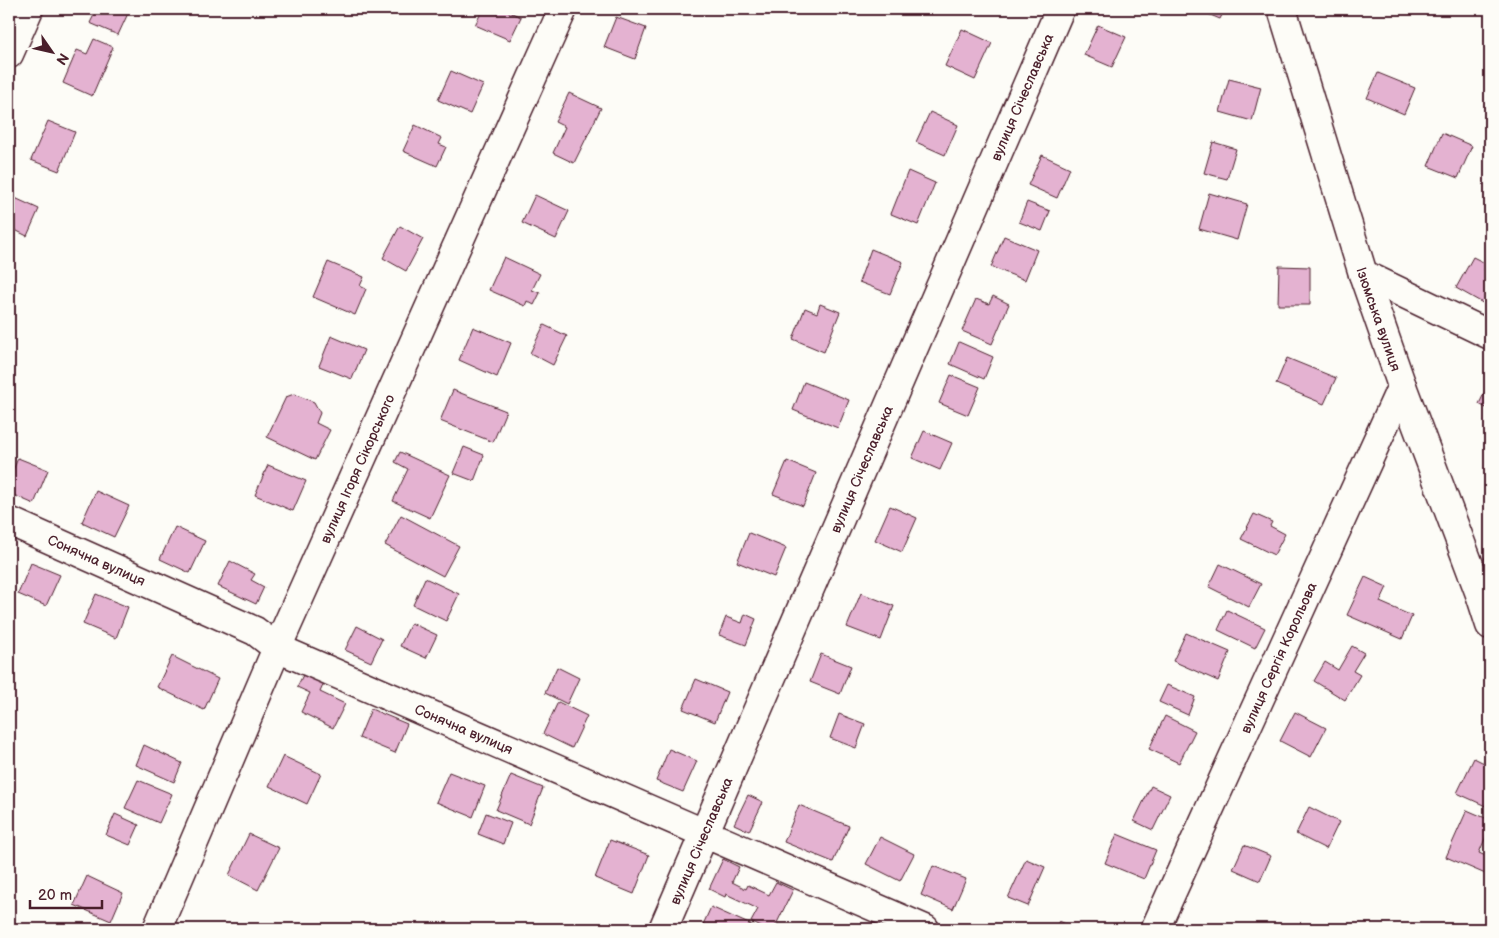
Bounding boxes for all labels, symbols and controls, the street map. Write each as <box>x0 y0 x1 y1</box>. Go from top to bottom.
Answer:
north arrow <box>28 28 78 78</box>
street label: вулиця Січеславська <box>987 30 1057 163</box>
text: N <box>52 50 72 68</box>
street label: Ізюмська вулиця <box>1353 265 1405 374</box>
street label: вулиця Ігоря Сікорського <box>317 392 398 546</box>
street label: вулиця Січеславська <box>827 402 897 535</box>
street label: Сонячна вулиця <box>45 531 148 590</box>
street label: вулиця Сергія Корольова <box>1237 579 1320 736</box>
street label: Сонячна вулиця <box>412 700 516 758</box>
street label: вулиця Січеславська <box>666 774 736 907</box>
scale bar <box>30 878 102 910</box>
text: 20 m <box>38 886 72 905</box>

